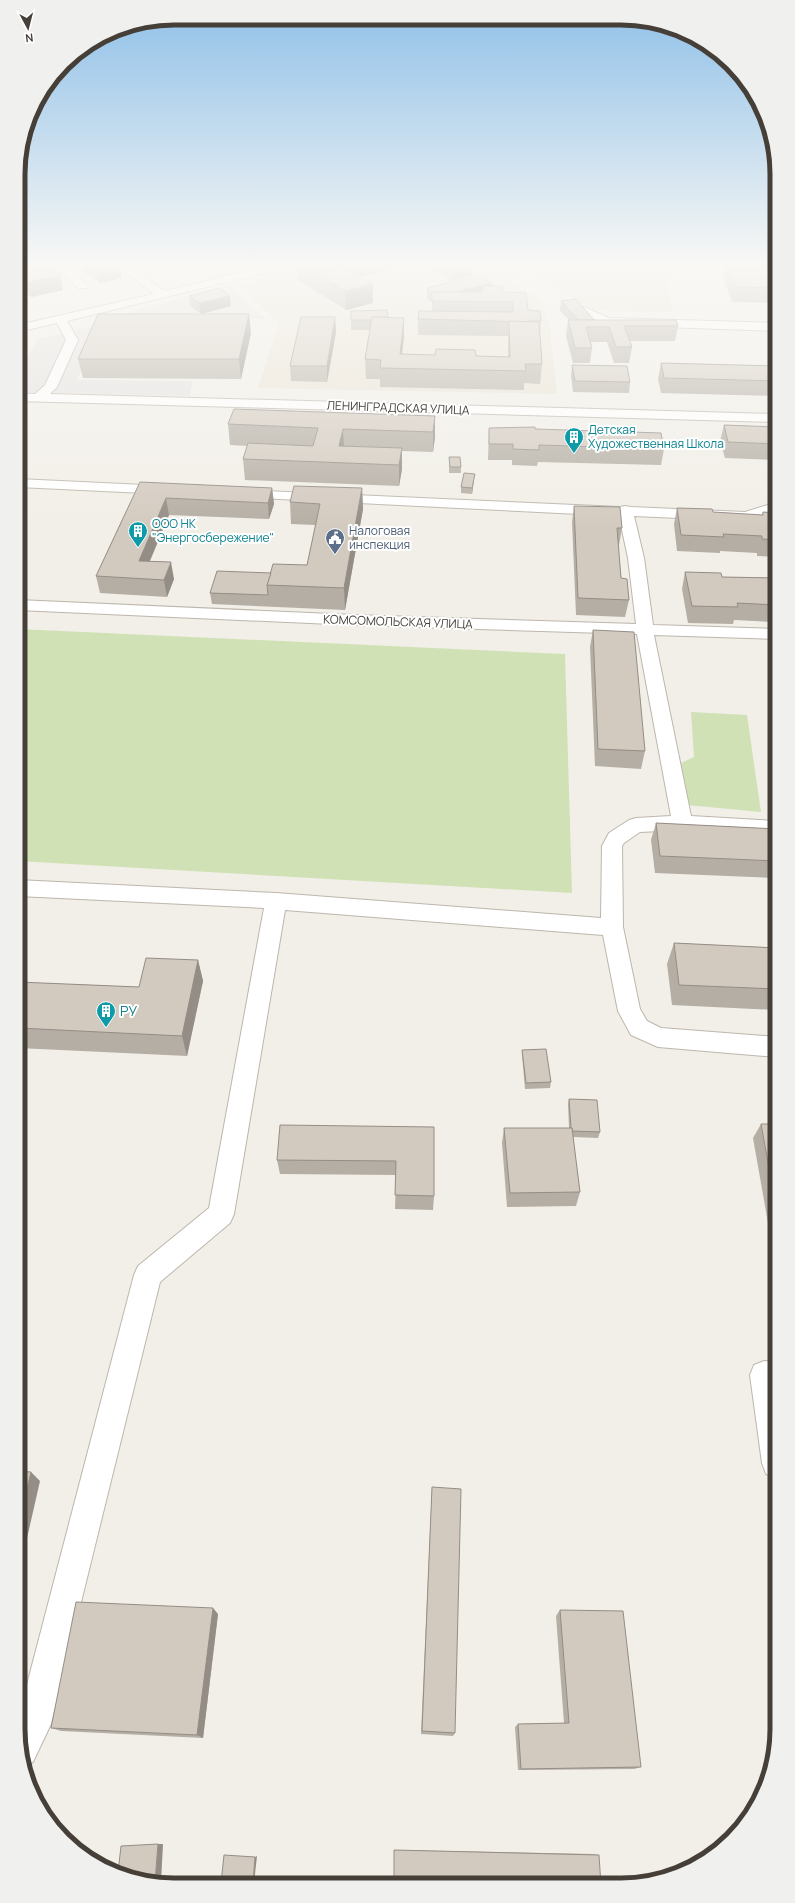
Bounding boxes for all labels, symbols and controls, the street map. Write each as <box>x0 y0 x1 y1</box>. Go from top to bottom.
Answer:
north arrow <box>8 8 48 48</box>
text: N <box>24 30 34 46</box>
street label: ЛЕНИНГРАДСКАЯ УЛИЦА <box>326 397 470 419</box>
place label: Детская Художественная Школа <box>588 421 724 452</box>
building icon: Детская Художественная Школа <box>563 426 585 454</box>
place label: ООО НК "Энергосбережение" <box>152 515 274 546</box>
building icon: ООО НК "Энергосбережение" <box>127 520 149 548</box>
place label: Налоговая инспекция <box>349 522 410 553</box>
public building icon: Налоговая инспекция <box>324 527 346 555</box>
street label: КОМСОМОЛЬСКАЯ УЛИЦА <box>323 610 474 633</box>
building icon: РУ <box>95 1000 117 1028</box>
place label: РУ <box>120 1001 137 1020</box>

